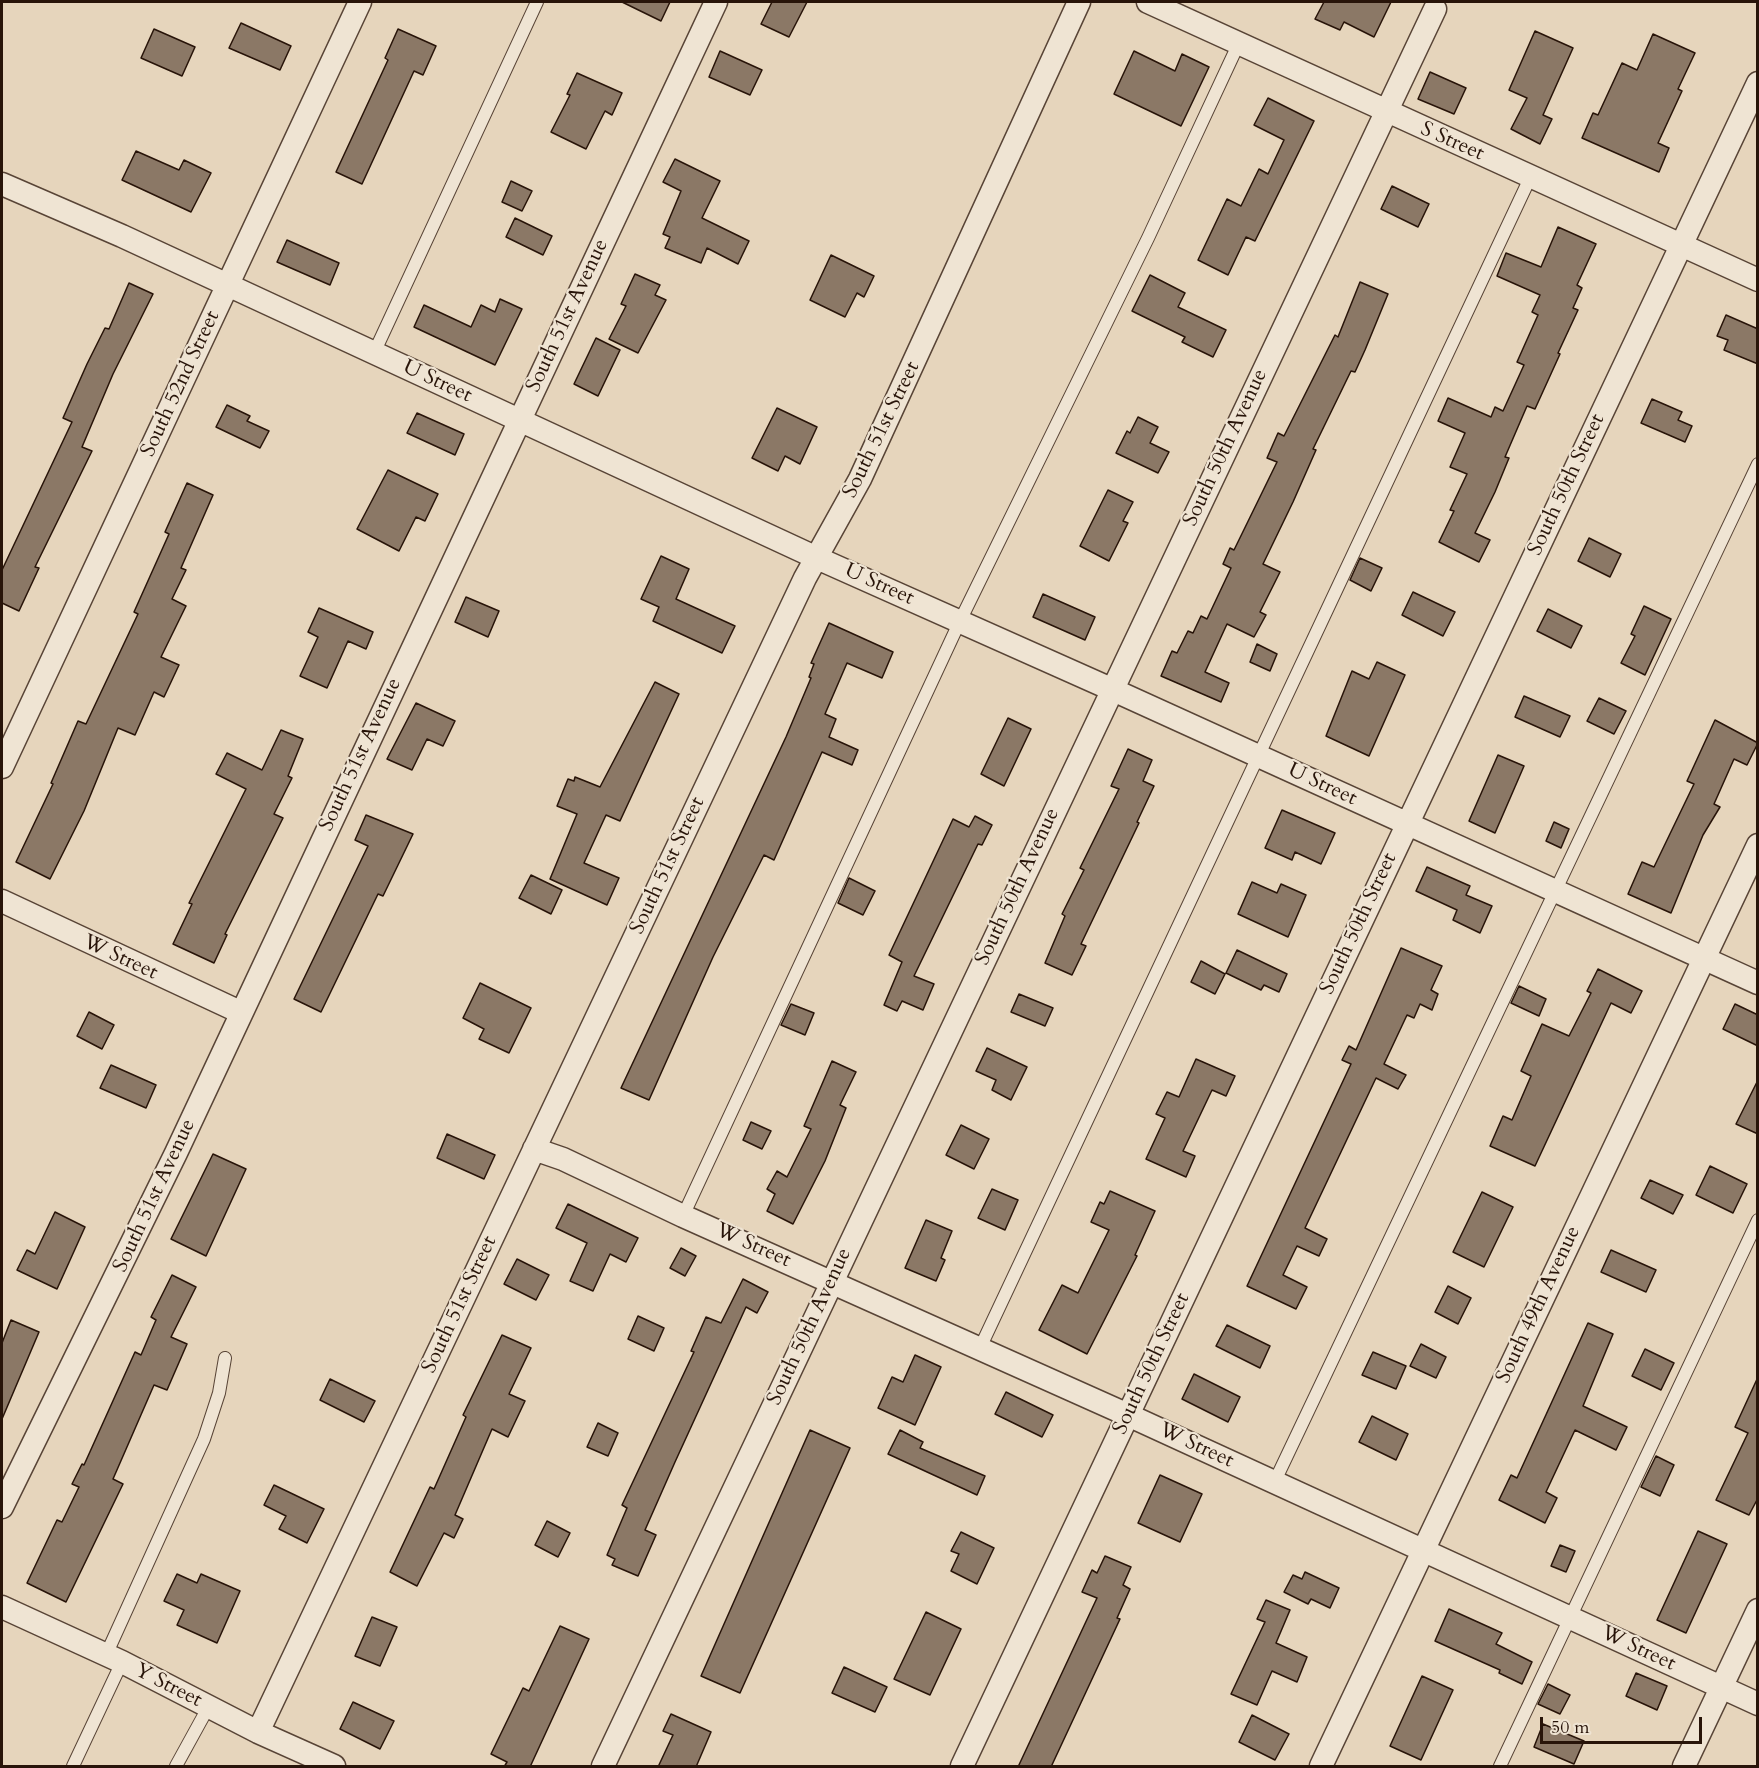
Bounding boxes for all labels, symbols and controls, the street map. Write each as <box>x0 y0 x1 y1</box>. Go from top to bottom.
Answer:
street label: S Street <box>1416 117 1488 167</box>
street label: South 51st Avenue <box>521 235 615 397</box>
street label: South 52nd Street <box>136 307 226 461</box>
street label: U Street <box>398 355 476 409</box>
street label: South 51st Street <box>838 358 926 502</box>
street label: South 50th Avenue <box>1179 365 1273 531</box>
street label: South 50th Street <box>1523 410 1611 560</box>
street label: U Street <box>840 559 918 611</box>
street label: South 51st Avenue <box>314 674 408 836</box>
street label: U Street <box>1283 758 1361 812</box>
street label: South 51st Street <box>625 793 711 939</box>
street label: South 50th Avenue <box>971 804 1065 970</box>
street label: South 50th Street <box>1315 849 1403 999</box>
street label: W Street <box>79 930 161 986</box>
street label: South 51st Avenue <box>108 1115 202 1277</box>
street label: W Street <box>712 1218 794 1274</box>
street label: South 49th Avenue <box>1492 1222 1586 1388</box>
street label: South 51st Street <box>417 1232 503 1378</box>
street label: South 50th Avenue <box>763 1244 857 1410</box>
street label: South 50th Street <box>1108 1289 1196 1439</box>
street label: W Street <box>1155 1418 1237 1474</box>
street label: W Street <box>1597 1621 1679 1677</box>
street label: Y Street <box>130 1658 206 1714</box>
scale bar <box>1543 1705 1705 1743</box>
text: 50 m <box>1551 1715 1590 1740</box>

